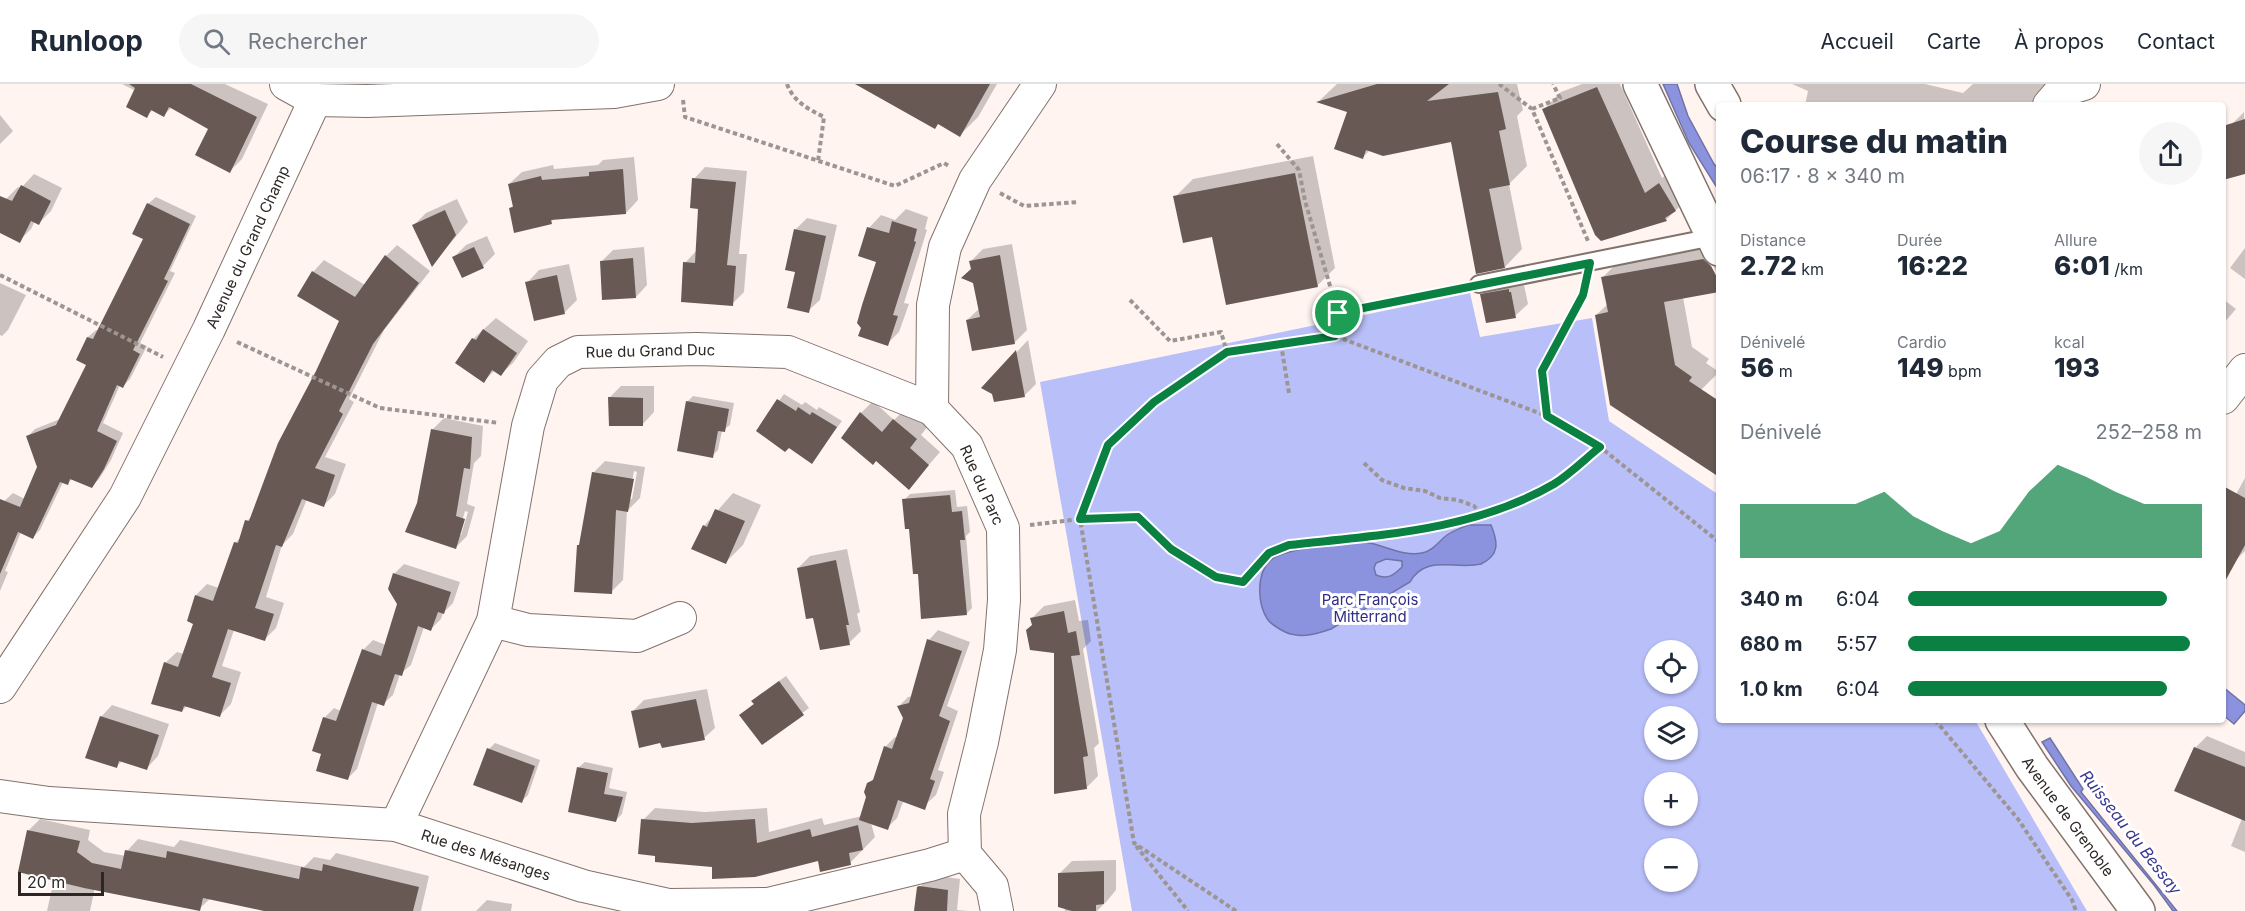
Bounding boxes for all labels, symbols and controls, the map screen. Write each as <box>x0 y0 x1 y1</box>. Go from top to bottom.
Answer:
search box <box>179 14 599 68</box>
text: Runloop <box>30 24 143 58</box>
icon: search <box>200 25 233 58</box>
text: Rechercher <box>248 28 368 54</box>
text: Accueil <box>1820 29 1894 54</box>
text: Carte <box>1927 29 1981 54</box>
text: À propos <box>2014 29 2104 54</box>
text: Contact <box>2137 29 2215 54</box>
text: Course du matin <box>1740 121 2008 161</box>
button: share <box>2139 122 2202 185</box>
street label: Avenue du Grand Champ <box>201 162 293 331</box>
text: 06:17 · 8 × 340 m <box>1740 164 1905 188</box>
text: Distance <box>1740 230 1806 250</box>
text: Durée <box>1897 230 1942 250</box>
text: Allure <box>2054 230 2097 250</box>
text: 2.72 <box>1740 250 1797 281</box>
text: 16:22 <box>1897 250 1968 281</box>
text: 6:01 <box>2054 250 2110 281</box>
text: km <box>1797 259 1824 279</box>
text: /km <box>2110 259 2143 279</box>
pin <box>1312 287 1363 338</box>
icon: arrive <box>1321 296 1354 329</box>
text: Dénivelé <box>1740 332 1805 352</box>
text: Cardio <box>1897 332 1947 352</box>
text: kcal <box>2054 332 2085 352</box>
street label: Rue du Grand Duc <box>585 339 716 361</box>
text: 56 <box>1740 352 1774 383</box>
text: 149 <box>1897 352 1944 383</box>
text: 193 <box>2054 352 2100 383</box>
text: m <box>1774 361 1793 381</box>
text: bpm <box>1944 361 1982 381</box>
text: Dénivelé <box>1740 420 1822 444</box>
text: 252–258 m <box>2096 420 2202 444</box>
street label: Rue du Parc <box>956 442 1008 528</box>
text: 340 m <box>1740 587 1803 611</box>
text: 6:04 <box>1836 587 1880 611</box>
park label: Parc François Mitterrand <box>1322 590 1418 626</box>
text: 680 m <box>1740 632 1802 656</box>
text: 5:57 <box>1836 632 1877 656</box>
map controls <box>1644 640 1698 892</box>
button: locate <box>1644 640 1698 694</box>
text: 1.0 km <box>1740 677 1803 701</box>
text: 6:04 <box>1836 677 1880 701</box>
button: layers <box>1644 706 1698 760</box>
street label: Avenue de Grenoble <box>2018 753 2119 880</box>
water label: Ruisseau du Bessay <box>2076 766 2186 899</box>
button: + <box>1644 772 1698 826</box>
street label: Rue des Mésanges <box>419 824 553 884</box>
button: − <box>1644 838 1698 892</box>
scale bar <box>18 869 104 896</box>
text: 20 m <box>27 872 65 892</box>

